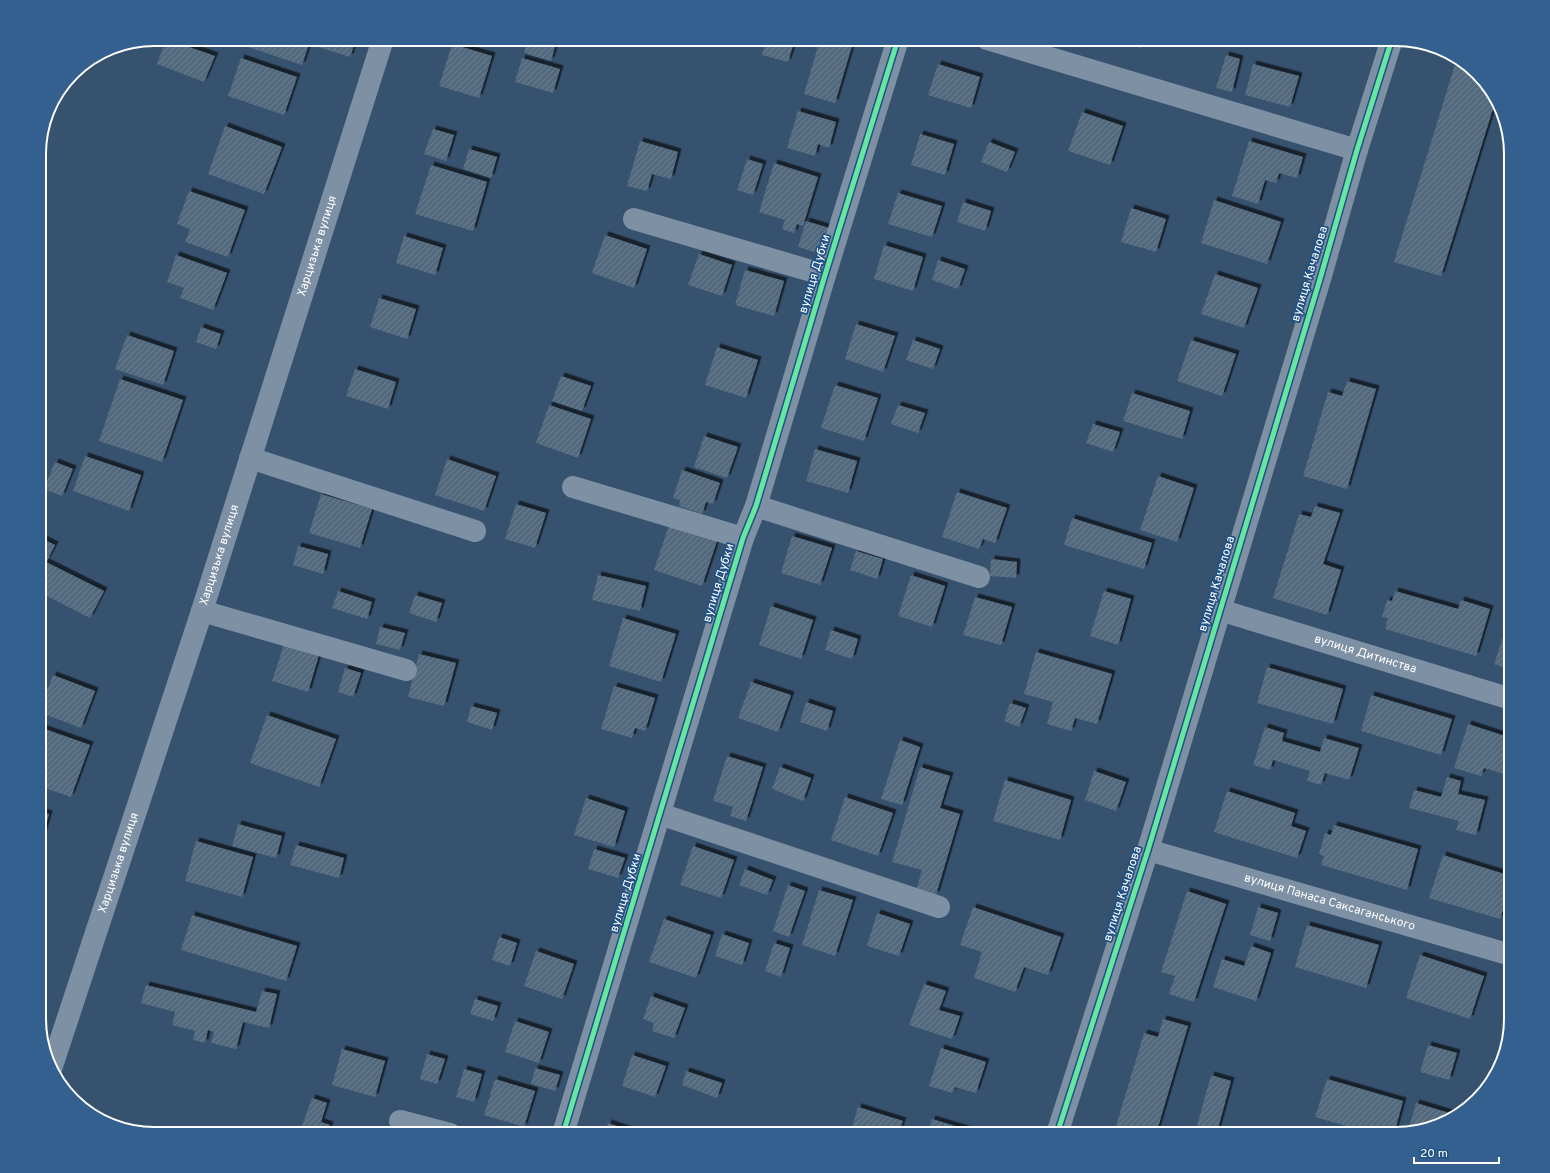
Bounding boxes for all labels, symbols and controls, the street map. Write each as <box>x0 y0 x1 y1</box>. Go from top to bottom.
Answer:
street label: Харцизька вулиця <box>294 194 341 299</box>
street label: вулиця Качалова <box>1288 224 1332 324</box>
street label: вулиця Дубки <box>795 233 835 315</box>
street label: Харцизька вулиця <box>196 503 243 607</box>
street label: вулиця Качалова <box>1195 534 1239 634</box>
street label: вулиця Дубки <box>699 542 739 624</box>
street label: вулиця Дитинства <box>1312 631 1419 678</box>
street label: Харцизька вулиця <box>95 811 143 915</box>
street label: вулиця Качалова <box>1100 844 1146 944</box>
street label: вулиця Дубки <box>606 852 646 934</box>
street label: вулиця Панаса Саксаганського <box>1242 870 1417 935</box>
scale bar <box>1414 1139 1499 1165</box>
text: 20 m <box>1420 1146 1448 1162</box>

